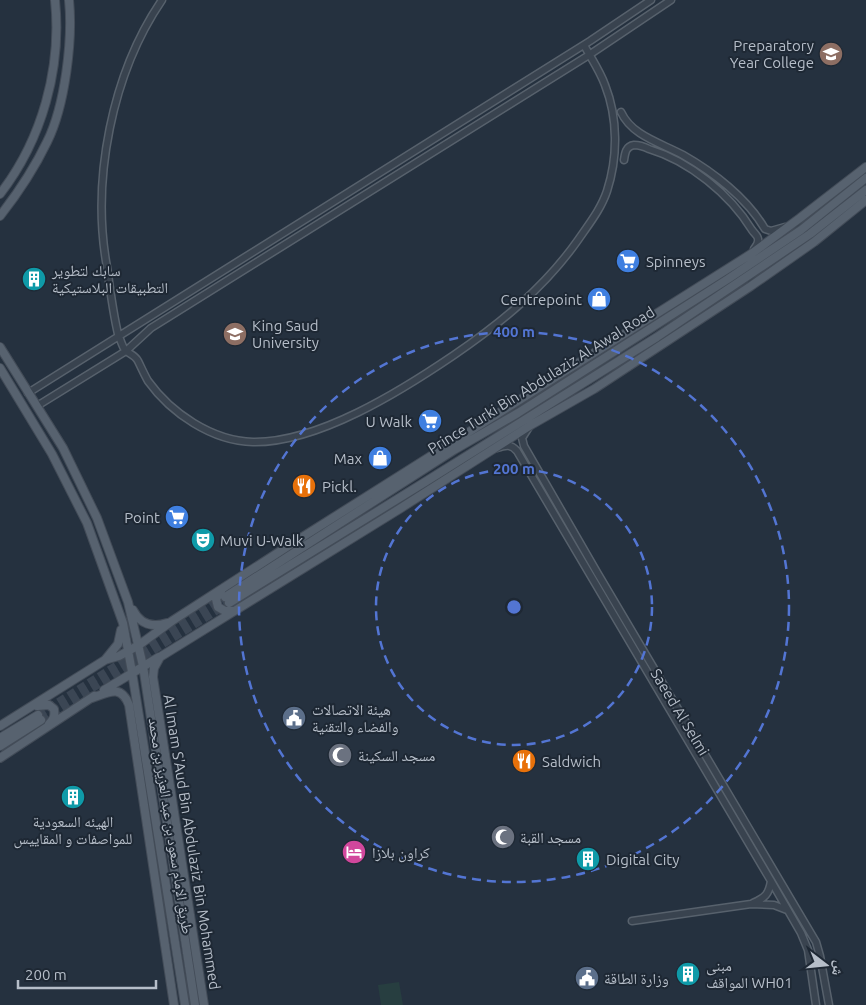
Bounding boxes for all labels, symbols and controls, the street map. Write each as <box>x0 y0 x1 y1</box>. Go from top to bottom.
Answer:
place label: Preparatory Year College <box>730 37 814 71</box>
school or university icon: Preparatory Year College <box>818 41 844 67</box>
supermarket icon: Spinneys <box>615 248 641 274</box>
place label: Spinneys <box>646 253 705 270</box>
place label: سابك لتطوير التطبيقات البلاستيكية <box>51 262 168 296</box>
building icon: سابك لتطوير التطبيقات البلاستيكية <box>21 266 47 292</box>
shop icon: Centrepoint <box>586 286 612 312</box>
place label: Centrepoint <box>500 291 582 308</box>
street label: Prince Turki Bin Abdulaziz Al Awal Road <box>425 303 657 457</box>
place label: King Saud University <box>252 317 319 351</box>
school or university icon: King Saud University <box>222 321 248 347</box>
text: 400 m <box>493 323 535 340</box>
supermarket icon: U Walk <box>417 408 443 434</box>
place label: U Walk <box>366 413 412 430</box>
shop icon: Max <box>367 445 393 471</box>
place label: Max <box>334 450 362 467</box>
text: 200 m <box>493 460 535 477</box>
restaurant icon: Pickl. <box>291 473 317 499</box>
place label: Pickl. <box>322 478 357 495</box>
supermarket icon: Point <box>164 504 190 530</box>
place label: Point <box>124 509 160 526</box>
theatre icon: Muvi U-Walk <box>190 527 216 553</box>
place label: Muvi U-Walk <box>220 532 304 549</box>
centre of rings <box>505 598 523 616</box>
street label: Saeed Al Selmi <box>647 666 713 758</box>
street label: Al Imam S'Aud Bin Abdulaziz Bin Mohammed <box>160 693 224 991</box>
place label: هيئة الاتصالات والفضاء والتقنية <box>312 701 399 736</box>
public building icon: هيئة الاتصالات والفضاء والتقنية <box>281 705 307 731</box>
street label: طريق الإمام سعود بن عبد العزيز بن محمد <box>144 717 197 936</box>
mosque icon: مسجد السكينة <box>327 742 353 768</box>
place label: مسجد السكينة <box>358 747 436 764</box>
restaurant icon: Saldwich <box>511 748 537 774</box>
place label: Saldwich <box>542 753 601 770</box>
building icon: الهيئه السعودية للمواصفات و المقاييس <box>60 784 86 810</box>
place label: الهيئه السعودية للمواصفات و المقاييس <box>14 813 132 849</box>
mosque icon: مسجد القبة <box>490 824 516 850</box>
place label: مسجد القبة <box>520 829 581 846</box>
hotel icon: كراون بلازا <box>341 839 367 865</box>
place label: كراون بلازا <box>372 844 430 863</box>
building icon: Digital City <box>575 846 601 872</box>
place label: Digital City <box>606 851 679 868</box>
north arrow <box>801 940 851 990</box>
place label: مبنى المواقف WH01 <box>706 957 793 992</box>
scale bar <box>18 958 155 990</box>
text: ش <box>828 959 848 978</box>
building icon: مبنى المواقف WH01 <box>675 961 701 987</box>
public building icon: وزارة الطاقة <box>574 965 600 991</box>
text: 200 m <box>25 966 67 983</box>
place label: وزارة الطاقة <box>604 970 669 988</box>

